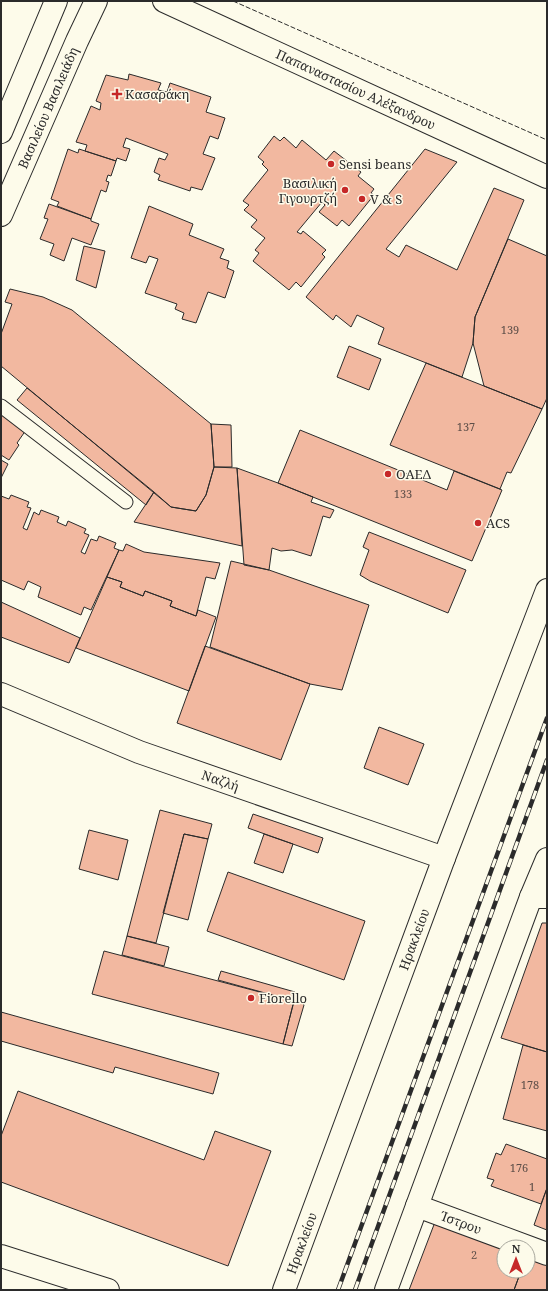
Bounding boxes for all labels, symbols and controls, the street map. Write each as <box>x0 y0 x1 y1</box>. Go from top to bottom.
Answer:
street label: Βασιλείου Βασιλειάδη <box>13 44 82 171</box>
street label: Παπαναστασίου Αλέξανδρου <box>273 45 438 134</box>
place label: Κασαράκη <box>125 85 189 103</box>
marker: Κασαράκη <box>112 89 122 99</box>
place label: Sensi beans <box>339 155 411 173</box>
marker: Sensi beans <box>326 159 336 169</box>
place label: Βασιλική Γιγουρτζή <box>279 174 337 207</box>
marker: Βασιλική Γιγουρτζή <box>340 185 350 195</box>
place label: V & S <box>370 190 402 208</box>
marker: V & S <box>357 194 367 204</box>
house number: 139 <box>501 322 519 337</box>
house number: 137 <box>457 419 475 434</box>
place label: ΟΑΕΔ <box>396 465 432 483</box>
marker: ΟΑΕΔ <box>383 469 393 479</box>
house number: 133 <box>394 486 412 501</box>
place label: ACS <box>486 514 510 532</box>
marker: ACS <box>473 518 483 528</box>
street label: Ναζλή <box>199 765 242 795</box>
street label: Ηρακλείου <box>394 906 434 973</box>
place label: Fiorello <box>259 989 307 1007</box>
marker: Fiorello <box>246 993 256 1003</box>
house number: 178 <box>521 1077 539 1092</box>
house number: 176 <box>510 1160 528 1175</box>
house number: 1 <box>529 1179 535 1194</box>
street label: Ίστρου <box>437 1206 484 1238</box>
street label: Ηρακλείου <box>282 1210 321 1276</box>
north arrow <box>496 1239 536 1279</box>
text: N <box>512 1241 521 1256</box>
house number: 2 <box>471 1247 477 1262</box>

